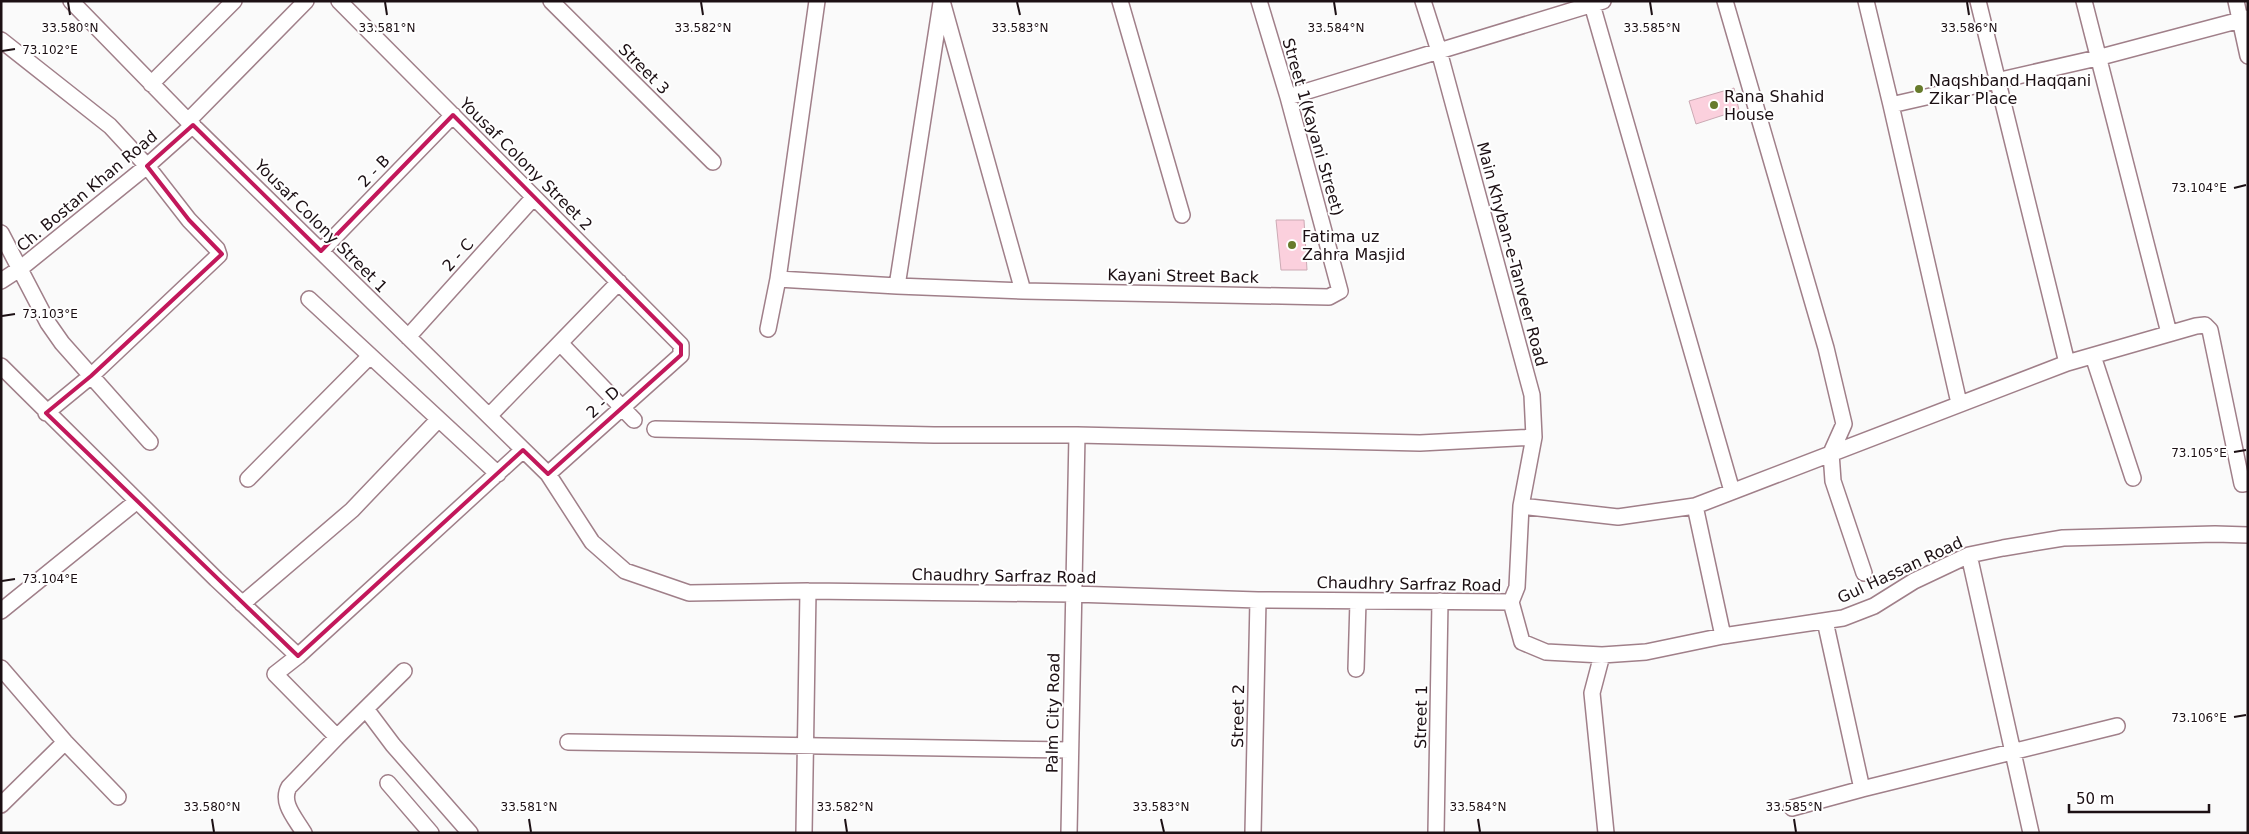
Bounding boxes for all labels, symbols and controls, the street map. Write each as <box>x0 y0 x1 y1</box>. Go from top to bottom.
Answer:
text: 33.580°N <box>42 21 98 35</box>
text: 33.581°N <box>359 21 415 35</box>
text: 33.582°N <box>675 21 731 35</box>
text: 33.583°N <box>992 21 1048 35</box>
text: 33.584°N <box>1308 21 1364 35</box>
text: 33.585°N <box>1624 21 1680 35</box>
text: 33.586°N <box>1941 21 1997 35</box>
street label: Street 1(Kayani Street) <box>1279 36 1347 218</box>
street label: Street 3 <box>615 40 673 98</box>
text: 73.102°E <box>22 43 78 57</box>
place label: Naqshband Haqqani Zikar Place <box>1929 71 2091 108</box>
marker: Naqshband Haqqani Zikar Place <box>1913 83 1925 95</box>
place label: Rana Shahid House <box>1724 87 1824 124</box>
street label: Yousaf Colony Street 2 <box>455 93 596 234</box>
marker: Rana Shahid House <box>1708 99 1720 111</box>
street label: Ch. Bostan Khan Road <box>13 127 161 255</box>
street label: Main Khyban-e-Tanveer Road <box>1473 140 1551 368</box>
street label: 2 - B <box>354 151 394 191</box>
street label: Yousaf Colony Street 1 <box>250 155 391 296</box>
text: 73.104°E <box>2171 181 2227 195</box>
place label: Fatima uz Zahra Masjid <box>1302 227 1405 264</box>
street label: 2 - C <box>438 235 478 275</box>
marker: Fatima uz Zahra Masjid <box>1286 239 1298 251</box>
street label: Kayani Street Back <box>1107 265 1260 287</box>
text: 73.103°E <box>22 307 78 321</box>
street label: 2 - D <box>582 382 624 422</box>
text: 73.105°E <box>2171 446 2227 460</box>
street label: Gul Hassan Road <box>1834 533 1966 607</box>
street label: Chaudhry Sarfraz Road <box>911 565 1097 587</box>
text: 73.104°E <box>22 572 78 586</box>
street label: Chaudhry Sarfraz Road <box>1316 573 1502 595</box>
street label: Palm City Road <box>1042 653 1064 773</box>
street label: Street 2 <box>1228 684 1248 748</box>
street label: Street 1 <box>1411 685 1431 749</box>
text: 73.106°E <box>2171 711 2227 725</box>
scale bar <box>2069 782 2209 814</box>
text: 50 m <box>2076 790 2114 808</box>
text: 33.580°N <box>184 800 240 814</box>
text: 33.581°N <box>501 800 557 814</box>
text: 33.582°N <box>817 800 873 814</box>
text: 33.583°N <box>1133 800 1189 814</box>
text: 33.584°N <box>1450 800 1506 814</box>
text: 33.585°N <box>1766 800 1822 814</box>

